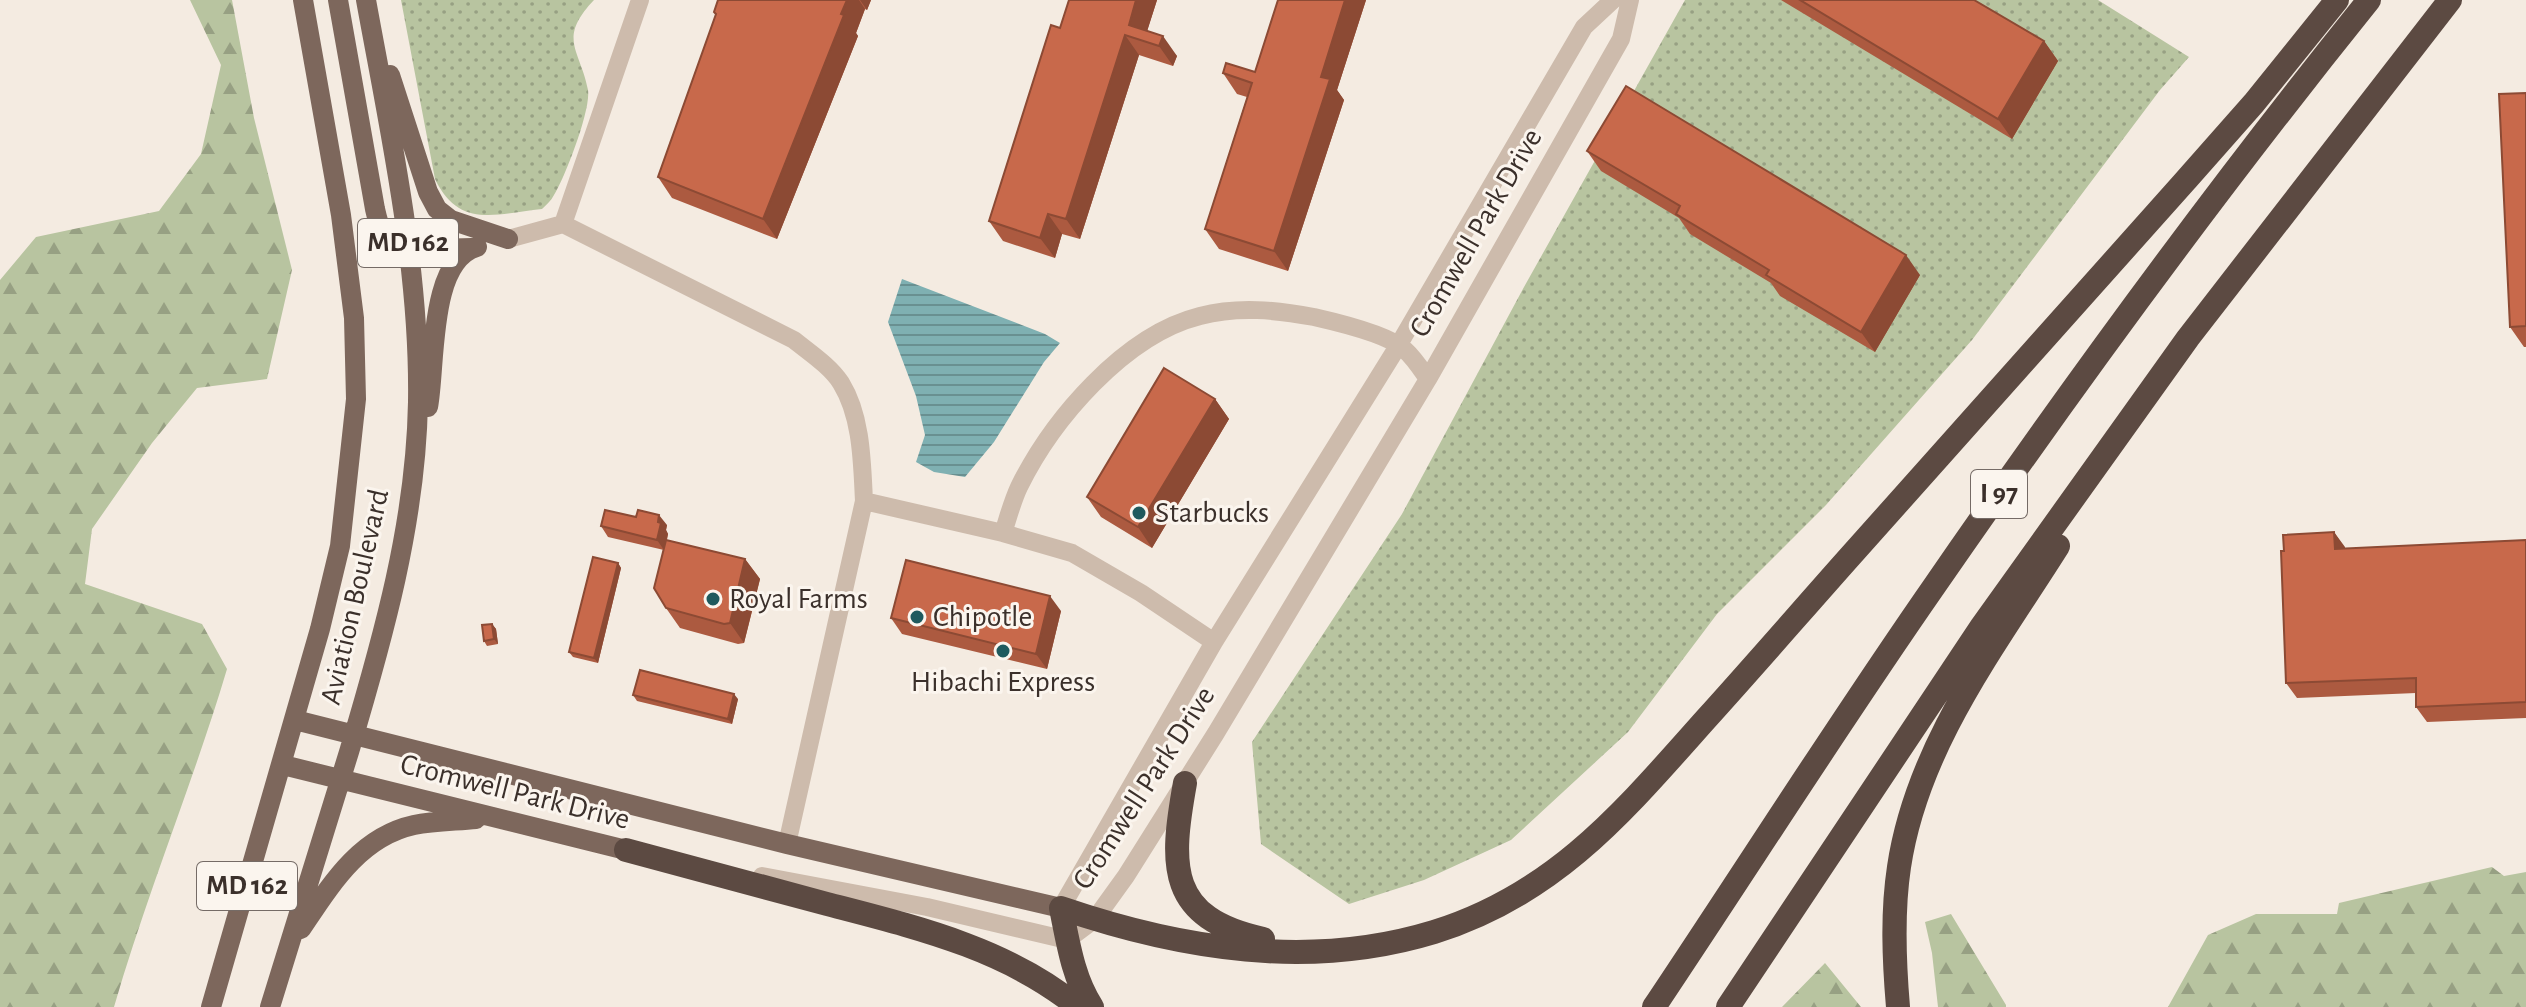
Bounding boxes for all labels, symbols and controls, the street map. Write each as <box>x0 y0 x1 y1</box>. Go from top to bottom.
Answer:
street label: Cromwell Park Drive <box>1404 124 1548 342</box>
road number: MD 162 <box>358 219 458 267</box>
road number: I 97 <box>1971 470 2027 518</box>
street label: Aviation Boulevard <box>316 486 394 708</box>
place label: Starbucks <box>1155 498 1269 528</box>
marker: Starbucks <box>1130 504 1148 522</box>
place label: Royal Farms <box>729 584 868 614</box>
marker: Royal Farms <box>704 590 722 608</box>
place label: Chipotle <box>933 602 1032 632</box>
marker: Chipotle <box>908 608 926 626</box>
marker: Hibachi Express <box>994 642 1012 660</box>
place label: Hibachi Express <box>911 667 1095 697</box>
street label: Cromwell Park Drive <box>1067 681 1221 895</box>
street label: Cromwell Park Drive <box>397 749 633 835</box>
road number: MD 162 <box>197 862 297 910</box>

